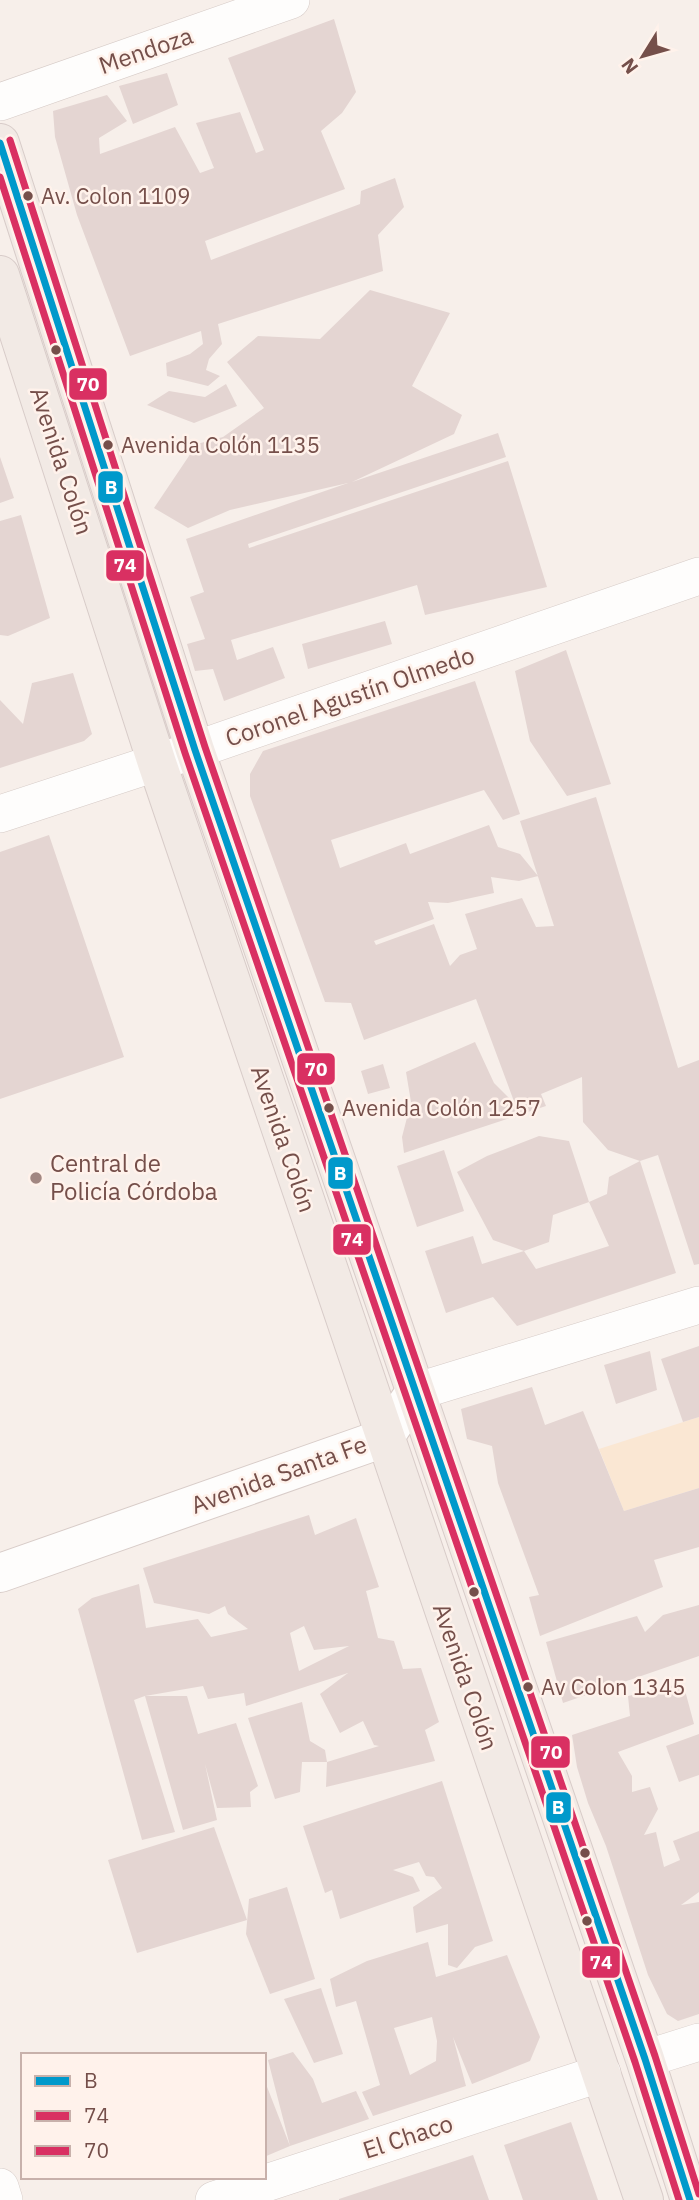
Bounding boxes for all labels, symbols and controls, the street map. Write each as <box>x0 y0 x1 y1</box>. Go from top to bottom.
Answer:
street label: Mendoza <box>94 19 197 81</box>
north arrow <box>608 21 678 91</box>
text: N <box>616 54 643 79</box>
place label: Av. Colon 1109 <box>41 181 190 210</box>
marker: Av. Colon 1109 <box>21 189 35 203</box>
unlabelled marker <box>49 343 63 357</box>
line badge: 70 <box>68 367 108 401</box>
text: 70 <box>77 372 99 396</box>
street label: Avenida Colón <box>23 383 101 539</box>
place label: Avenida Colón 1135 <box>121 430 320 459</box>
marker: Avenida Colón 1135 <box>101 438 115 452</box>
line badge: B <box>97 470 124 504</box>
text: B <box>105 475 117 499</box>
line badge: 74 <box>105 549 145 582</box>
text: 74 <box>114 553 136 577</box>
street label: Coronel Agustín Olmedo <box>221 638 478 754</box>
line badge: 70 <box>296 1052 336 1086</box>
text: 70 <box>305 1057 327 1081</box>
street label: Avenida Colón <box>244 1061 324 1217</box>
place label: Avenida Colón 1257 <box>342 1093 541 1122</box>
marker: Avenida Colón 1257 <box>322 1101 336 1115</box>
place label: Central de Policía Córdoba <box>50 1147 218 1207</box>
line badge: B <box>327 1156 354 1190</box>
text: B <box>334 1161 346 1185</box>
marker: Central de Policía Córdoba <box>28 1170 44 1186</box>
line badge: 74 <box>332 1223 372 1256</box>
text: 74 <box>341 1227 363 1251</box>
street label: Avenida Santa Fe <box>186 1427 371 1521</box>
unlabelled marker <box>467 1585 481 1599</box>
street label: Avenida Colón <box>426 1599 506 1755</box>
place label: Av Colon 1345 <box>541 1672 685 1701</box>
marker: Av Colon 1345 <box>521 1680 535 1694</box>
line badge: 70 <box>530 1735 571 1769</box>
text: 70 <box>540 1740 562 1764</box>
line badge: B <box>545 1791 572 1824</box>
text: B <box>552 1795 564 1819</box>
unlabelled marker <box>578 1846 592 1860</box>
unlabelled marker <box>580 1914 594 1928</box>
line badge: 74 <box>581 1945 621 1979</box>
text: 74 <box>590 1950 612 1974</box>
legend <box>21 2053 266 2179</box>
text: B <box>84 2066 98 2094</box>
text: 74 <box>84 2101 109 2129</box>
street label: El Chaco <box>359 2106 457 2166</box>
text: 70 <box>84 2136 109 2164</box>

